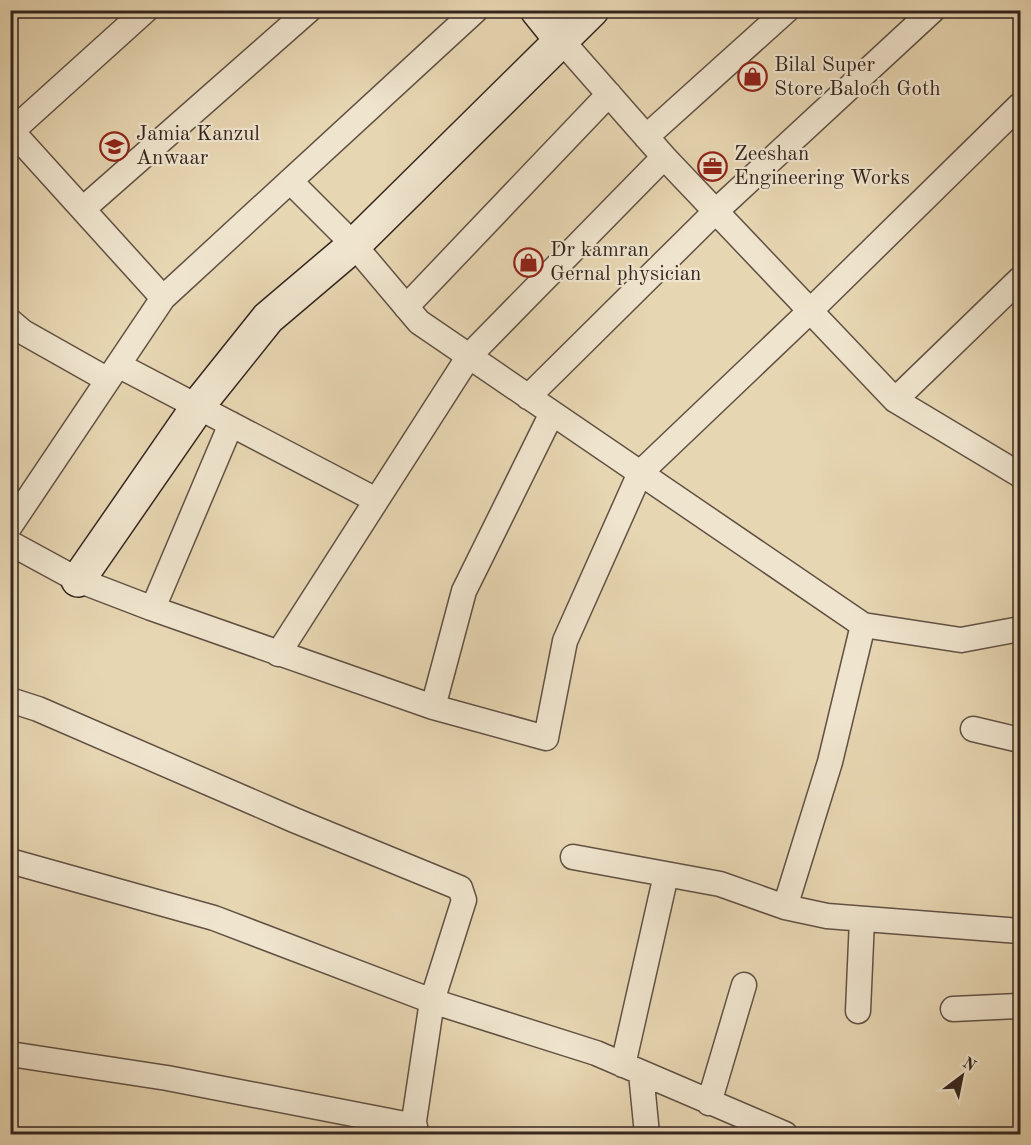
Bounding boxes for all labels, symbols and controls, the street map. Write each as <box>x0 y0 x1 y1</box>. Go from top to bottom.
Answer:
place label: Bilal Super Store Baloch Goth <box>774 55 941 100</box>
shop icon: Bilal Super Store Baloch Goth <box>737 61 769 93</box>
place label: Jamia Kanzul Anwaar <box>136 124 260 169</box>
school or university icon: Jamia Kanzul Anwaar <box>99 130 131 162</box>
place label: Zeeshan Engineering Works <box>734 144 910 189</box>
office icon: Zeeshan Engineering Works <box>697 150 729 182</box>
place label: Dr kamran Gernal physician <box>550 240 701 285</box>
shop icon: Dr kamran Gernal physician <box>513 246 545 278</box>
north arrow <box>932 1046 992 1106</box>
text: N <box>959 1055 979 1075</box>

